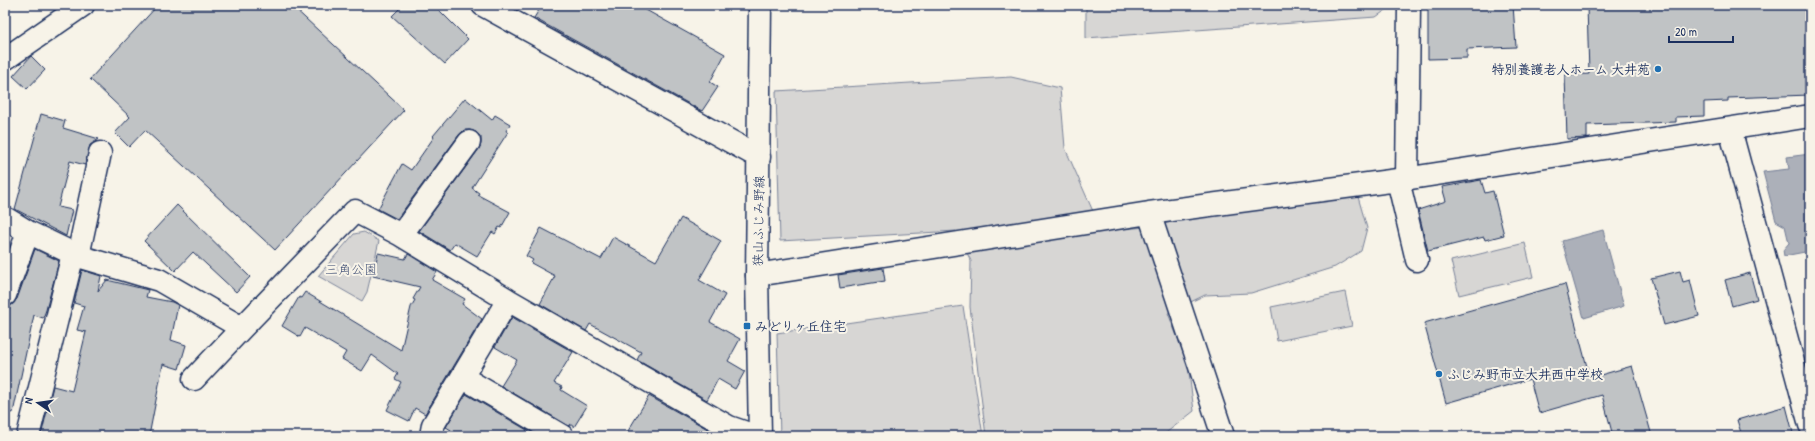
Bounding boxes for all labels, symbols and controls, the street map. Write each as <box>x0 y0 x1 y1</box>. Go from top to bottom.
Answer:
scale bar <box>1669 18 1733 44</box>
text: 20 m <box>1675 23 1697 40</box>
place label: 特別養護老人ホーム 大井苑 <box>1492 60 1650 78</box>
marker: 特別養護老人ホーム 大井苑 <box>1653 64 1663 74</box>
street label: 狭山ふじみ野線 <box>748 174 768 267</box>
park label: 三角公園 <box>325 260 377 278</box>
place label: みどりヶ丘住宅 <box>755 317 846 335</box>
marker: みどりヶ丘住宅 <box>742 321 752 331</box>
place label: ふじみ野市立大井西中学校 <box>1447 365 1603 383</box>
marker: ふじみ野市立大井西中学校 <box>1434 369 1444 379</box>
north arrow <box>18 383 58 423</box>
text: N <box>21 396 36 405</box>

